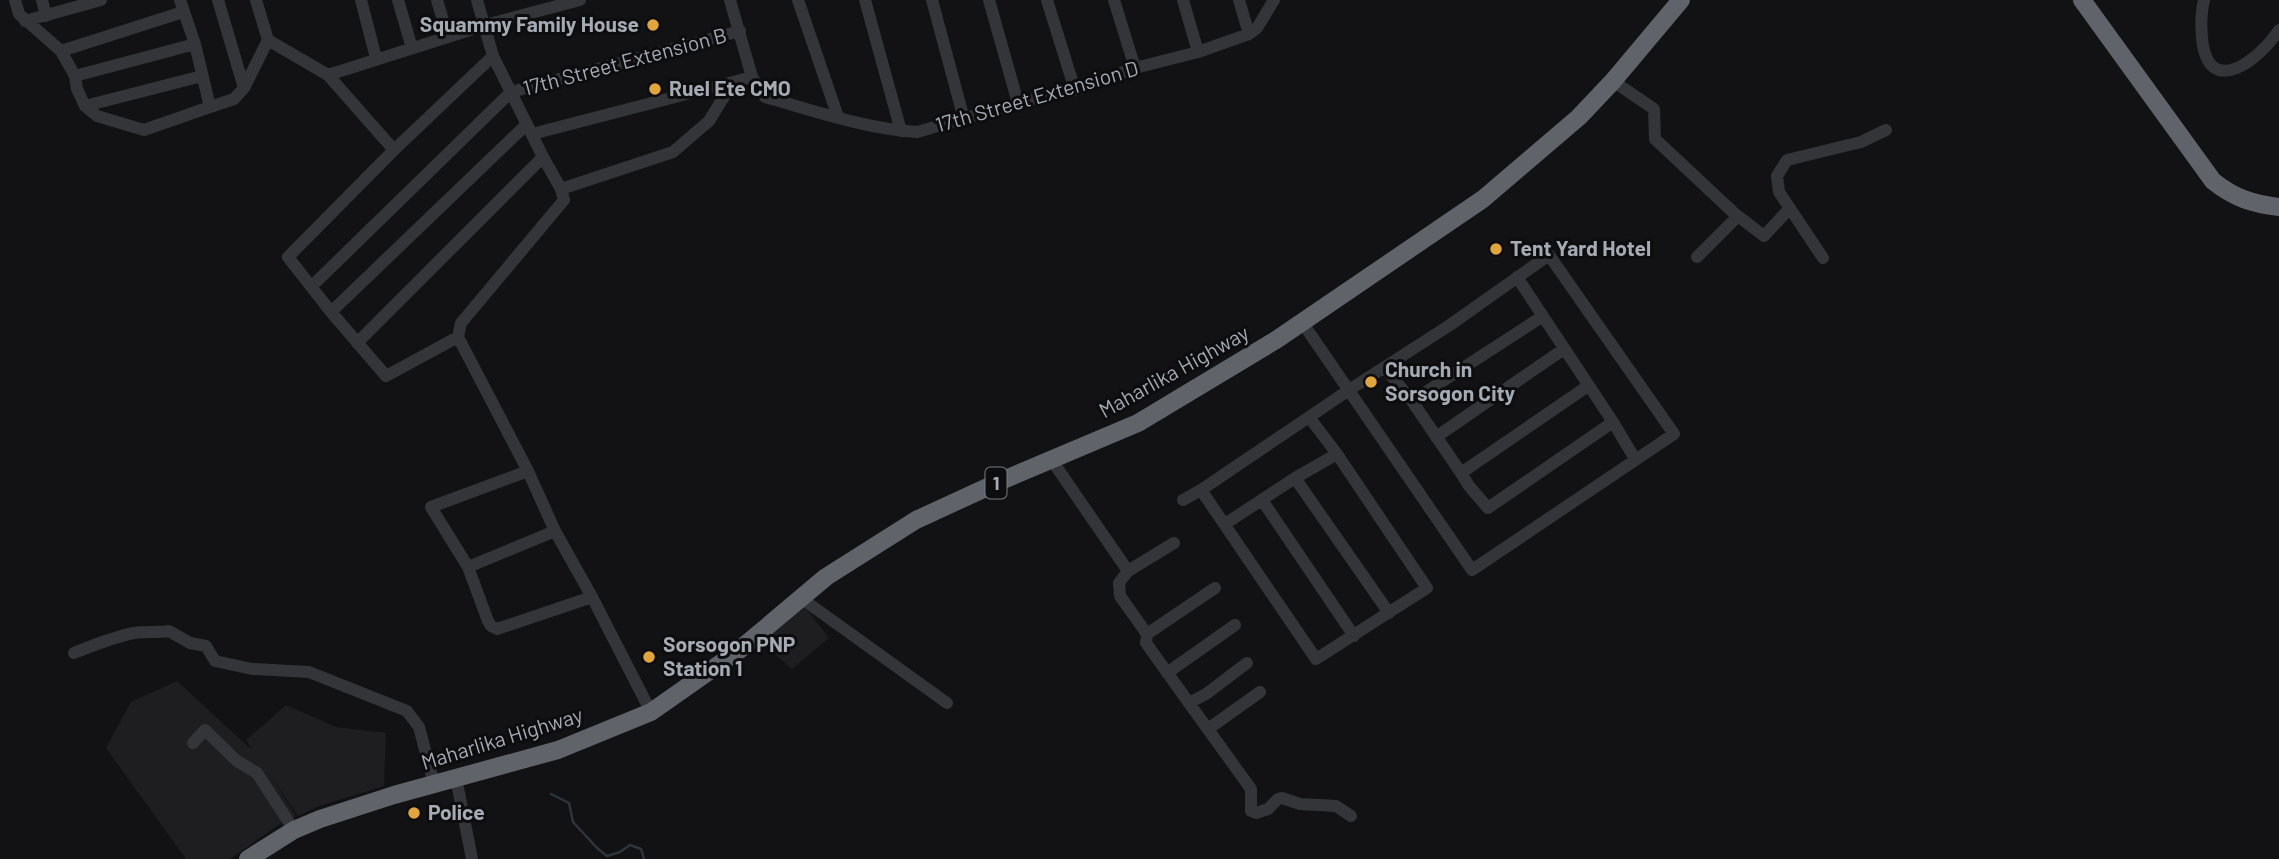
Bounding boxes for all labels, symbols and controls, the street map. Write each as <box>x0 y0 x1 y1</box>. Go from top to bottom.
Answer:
place label: Squammy Family House <box>420 11 639 36</box>
marker: Squammy Family House <box>645 17 661 33</box>
street label: 17th Street Extension B <box>520 21 729 100</box>
street label: 17th Street Extension D <box>932 55 1141 137</box>
place label: Ruel Ete CMO <box>669 75 791 100</box>
marker: Ruel Ete CMO <box>647 81 663 97</box>
place label: Tent Yard Hotel <box>1510 235 1651 260</box>
marker: Tent Yard Hotel <box>1488 241 1504 257</box>
street label: Maharlika Highway <box>1094 319 1253 422</box>
place label: Church in Sorsogon City <box>1385 356 1515 405</box>
marker: Church in Sorsogon City <box>1363 374 1379 390</box>
road number: 1 <box>986 468 1006 498</box>
place label: Sorsogon PNP Station 1 <box>663 631 795 680</box>
marker: Sorsogon PNP Station 1 <box>641 649 657 665</box>
street label: Maharlika Highway <box>418 701 586 774</box>
place label: Police <box>428 799 485 824</box>
marker: Police <box>406 805 422 821</box>

